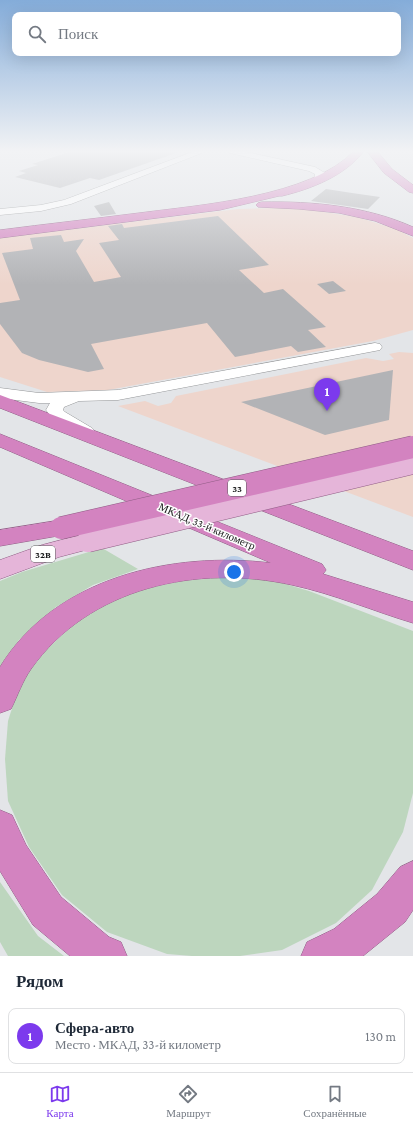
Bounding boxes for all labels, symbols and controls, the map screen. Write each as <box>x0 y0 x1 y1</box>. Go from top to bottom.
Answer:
search box <box>12 12 401 56</box>
icon: search <box>26 23 48 45</box>
text: Поиск <box>58 26 98 42</box>
pin: 1 <box>314 378 340 411</box>
road number: 33 <box>228 480 246 496</box>
street label: МКАД, 33-й километр <box>156 500 258 553</box>
road number: 32B <box>31 546 55 562</box>
your location <box>224 562 244 582</box>
text: Рядом <box>16 972 64 991</box>
text: Сфера-авто <box>55 1020 134 1036</box>
text: 1 <box>28 1029 32 1044</box>
text: 130 m <box>365 1029 396 1044</box>
text: Место · МКАД, 33-й километр <box>55 1037 221 1052</box>
tab: Карта <box>46 1083 74 1119</box>
tab: Маршрут <box>166 1083 211 1119</box>
tab: Сохранённые <box>303 1083 367 1119</box>

